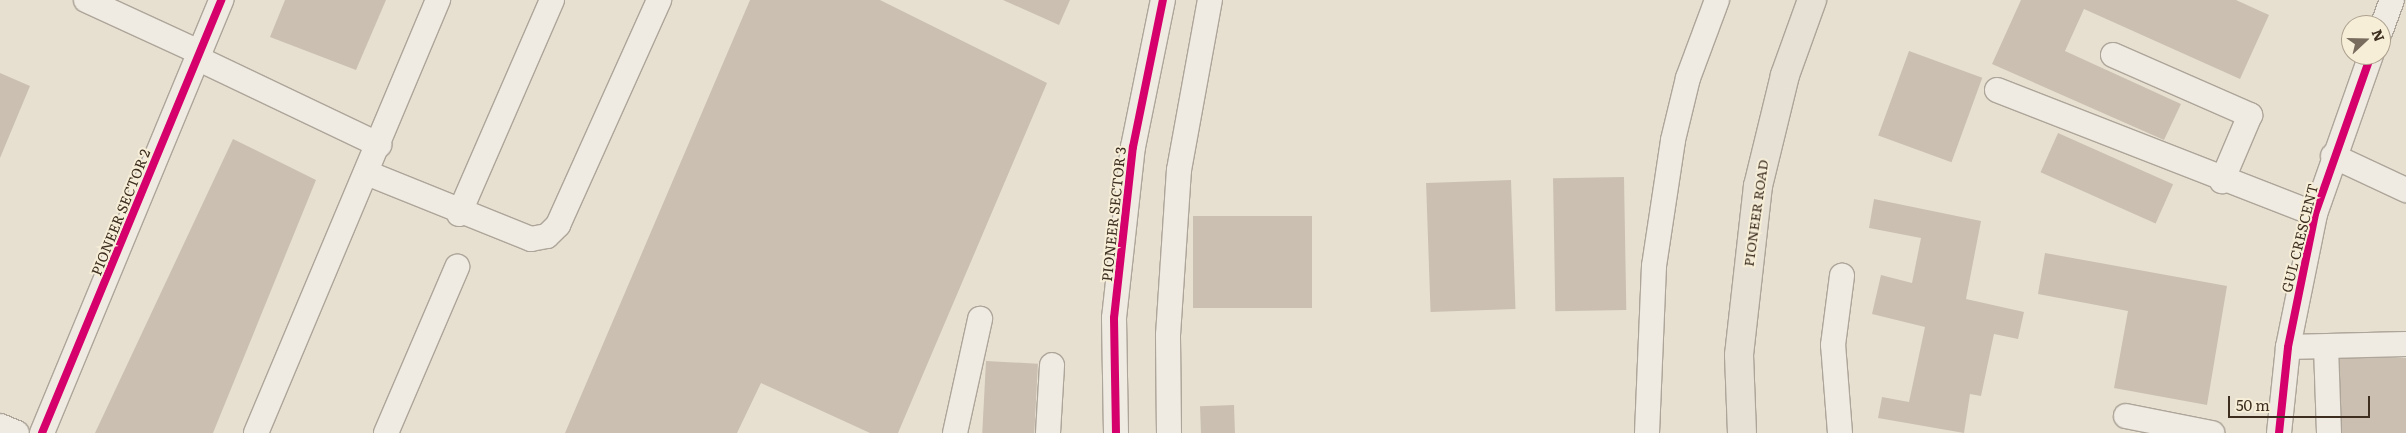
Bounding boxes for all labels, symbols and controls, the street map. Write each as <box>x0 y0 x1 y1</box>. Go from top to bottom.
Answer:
north arrow <box>2341 15 2391 65</box>
text: N <box>2368 26 2391 44</box>
street label: PIONEER SECTOR 2 <box>87 146 153 278</box>
street label: PIONEER SECTOR 3 <box>1098 146 1128 282</box>
street label: PIONEER ROAD <box>1739 158 1771 268</box>
street label: GUL CRESCENT <box>2277 182 2321 294</box>
scale bar <box>2231 386 2374 418</box>
text: 50 m <box>2236 393 2270 416</box>

